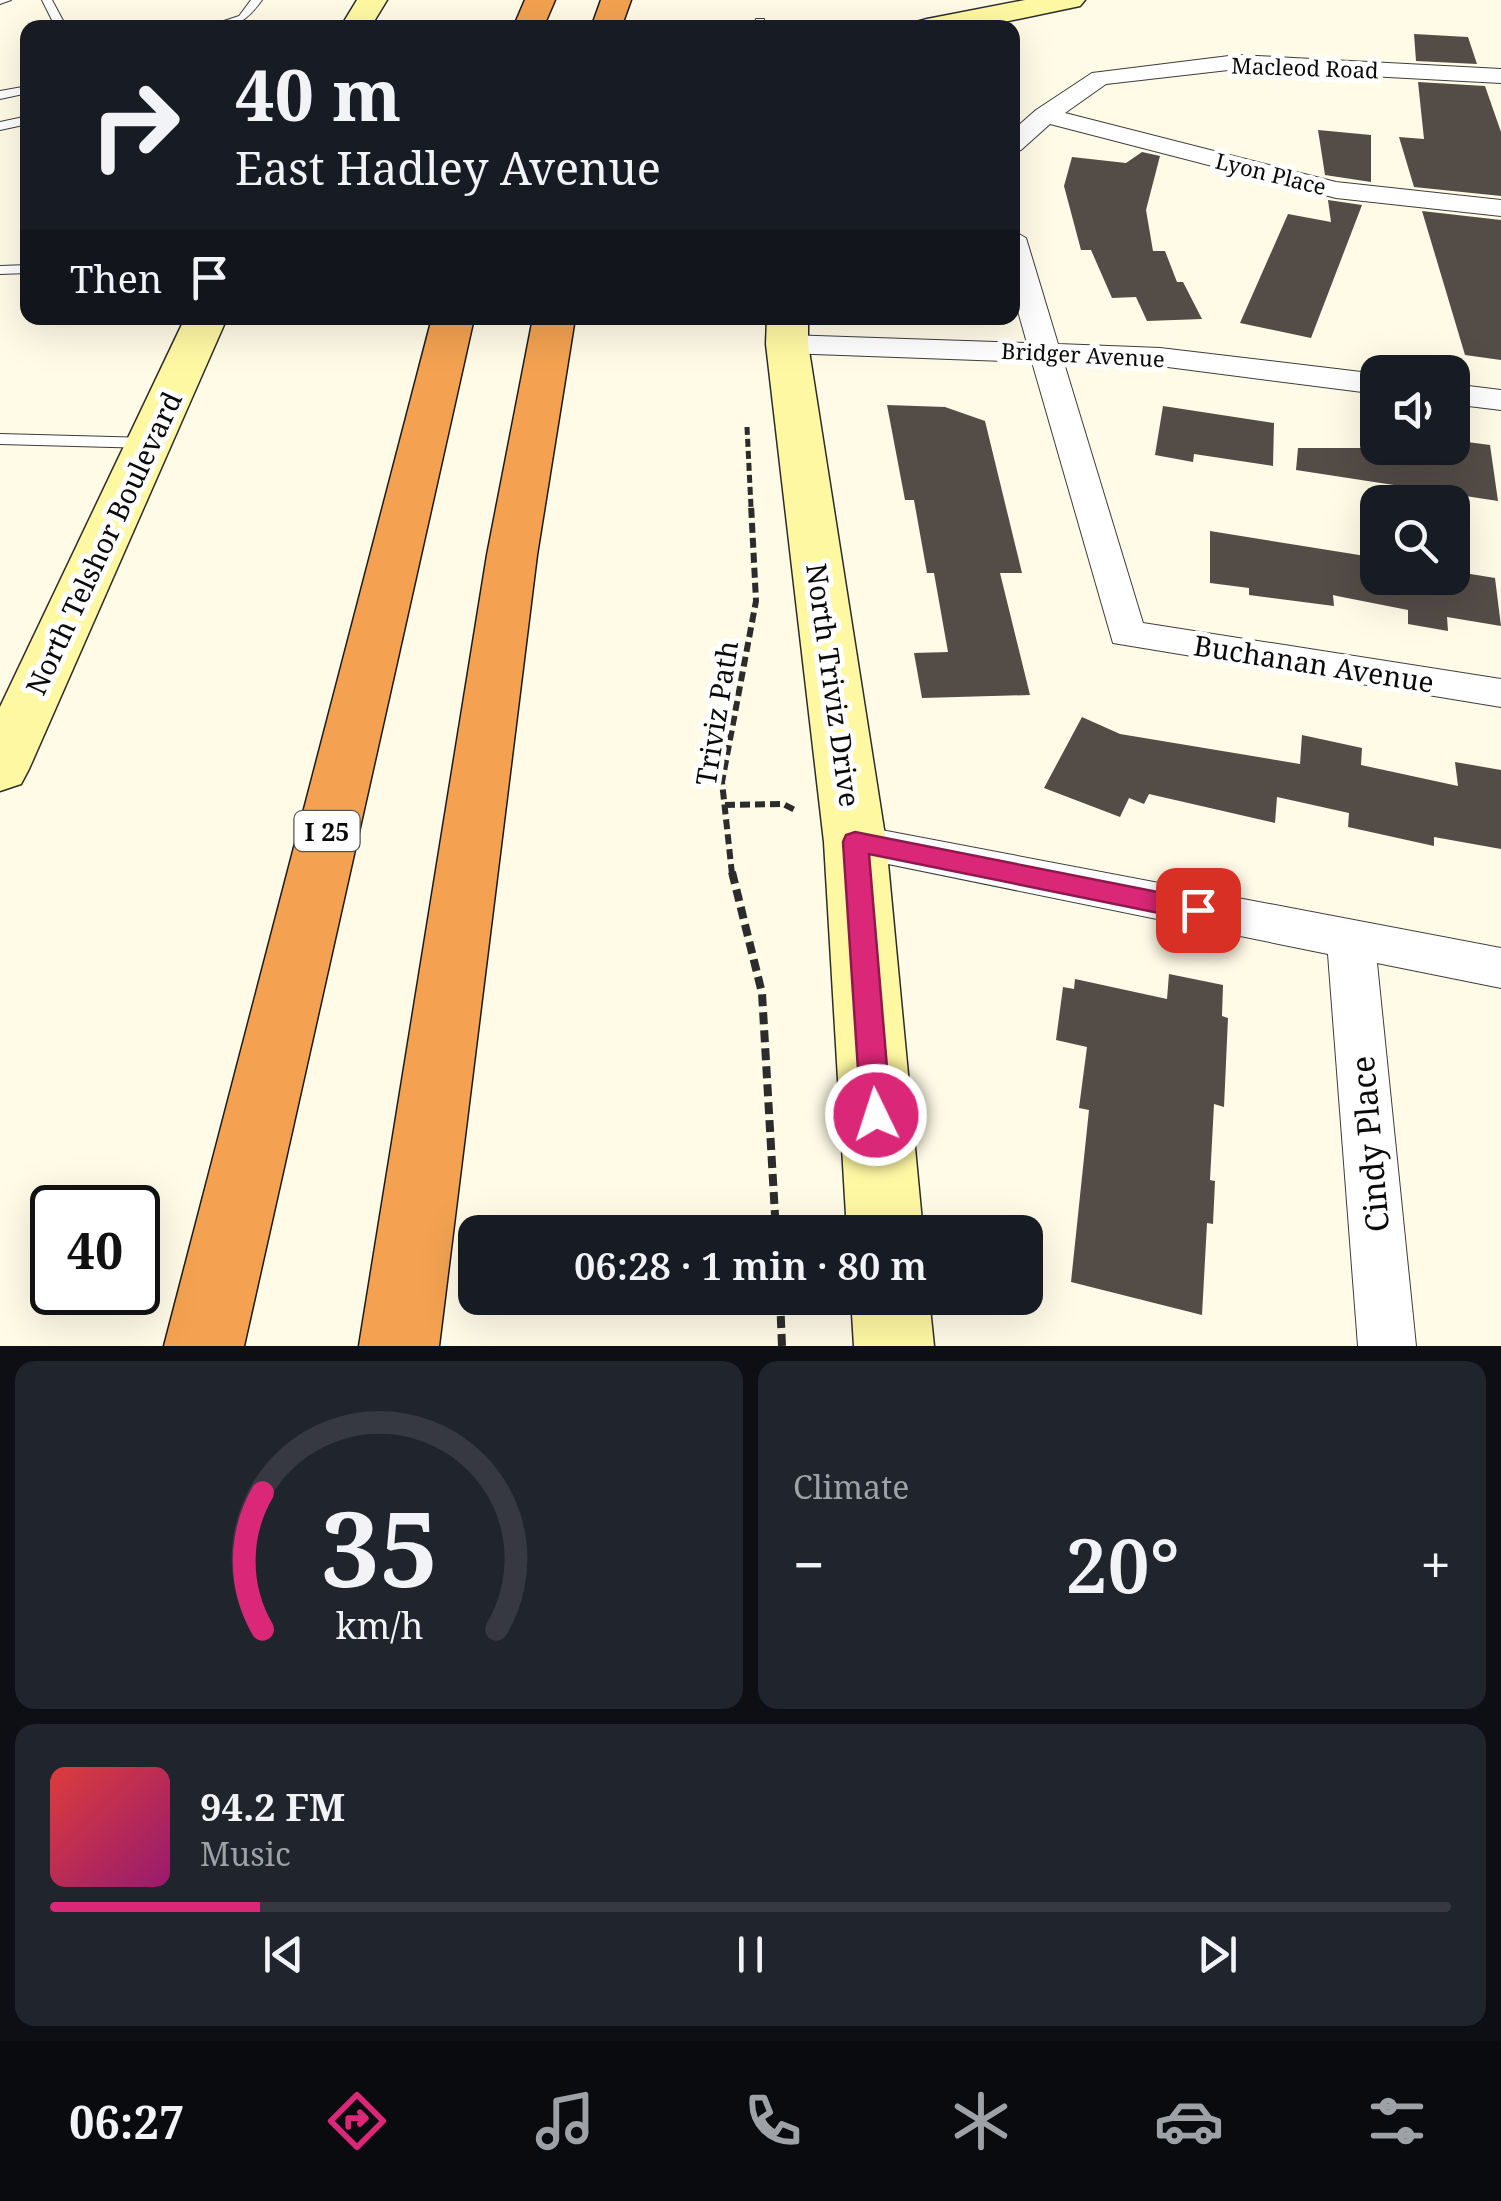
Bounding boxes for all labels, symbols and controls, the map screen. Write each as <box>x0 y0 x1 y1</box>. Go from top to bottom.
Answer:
text: 40 m <box>235 46 401 142</box>
street label: Macleod Road <box>1231 49 1380 85</box>
icon: right <box>70 60 200 190</box>
text: East Hadley Avenue <box>235 137 661 198</box>
street label: Lyon Place <box>1212 145 1330 201</box>
icon: arrive <box>182 250 237 305</box>
text: Then <box>70 252 162 304</box>
street label: Bridger Avenue <box>1001 335 1165 373</box>
map controls <box>1360 355 1470 595</box>
button: sound <box>1360 355 1470 465</box>
street label: North Telshor Boulevard <box>16 385 190 701</box>
button: search <box>1360 485 1470 595</box>
street label: North Triviz Drive <box>798 561 870 809</box>
street label: Buchanan Avenue <box>1191 625 1437 701</box>
street label: Triviz Path <box>686 638 746 788</box>
road number: I 25 <box>294 811 360 851</box>
pin <box>1156 868 1241 953</box>
icon: arrive <box>1171 883 1226 938</box>
street label: Cindy Place <box>1340 1054 1398 1234</box>
position arrow <box>824 1063 928 1167</box>
speed limit sign: 40 <box>30 1185 160 1315</box>
text: 06:28 · 1 min · 80 m <box>574 1239 927 1291</box>
text: Climate <box>793 1465 909 1508</box>
text: 35 <box>320 1476 438 1617</box>
text: 20° <box>1065 1513 1180 1615</box>
text: − <box>793 1526 825 1601</box>
text: + <box>1420 1526 1451 1601</box>
text: km/h <box>335 1601 423 1649</box>
text: 94.2 FM <box>200 1780 345 1832</box>
text: Music <box>200 1832 291 1875</box>
icon: previous <box>256 1927 311 1982</box>
icon: pause <box>723 1927 778 1982</box>
icon: next <box>1190 1927 1245 1982</box>
icon: directions <box>322 2086 392 2156</box>
icon: music <box>530 2086 600 2156</box>
icon: phone <box>738 2086 808 2156</box>
icon: climate <box>946 2086 1016 2156</box>
icon: car <box>1154 2086 1224 2156</box>
icon: filters <box>1362 2086 1432 2156</box>
text: 06:27 <box>69 2091 184 2152</box>

